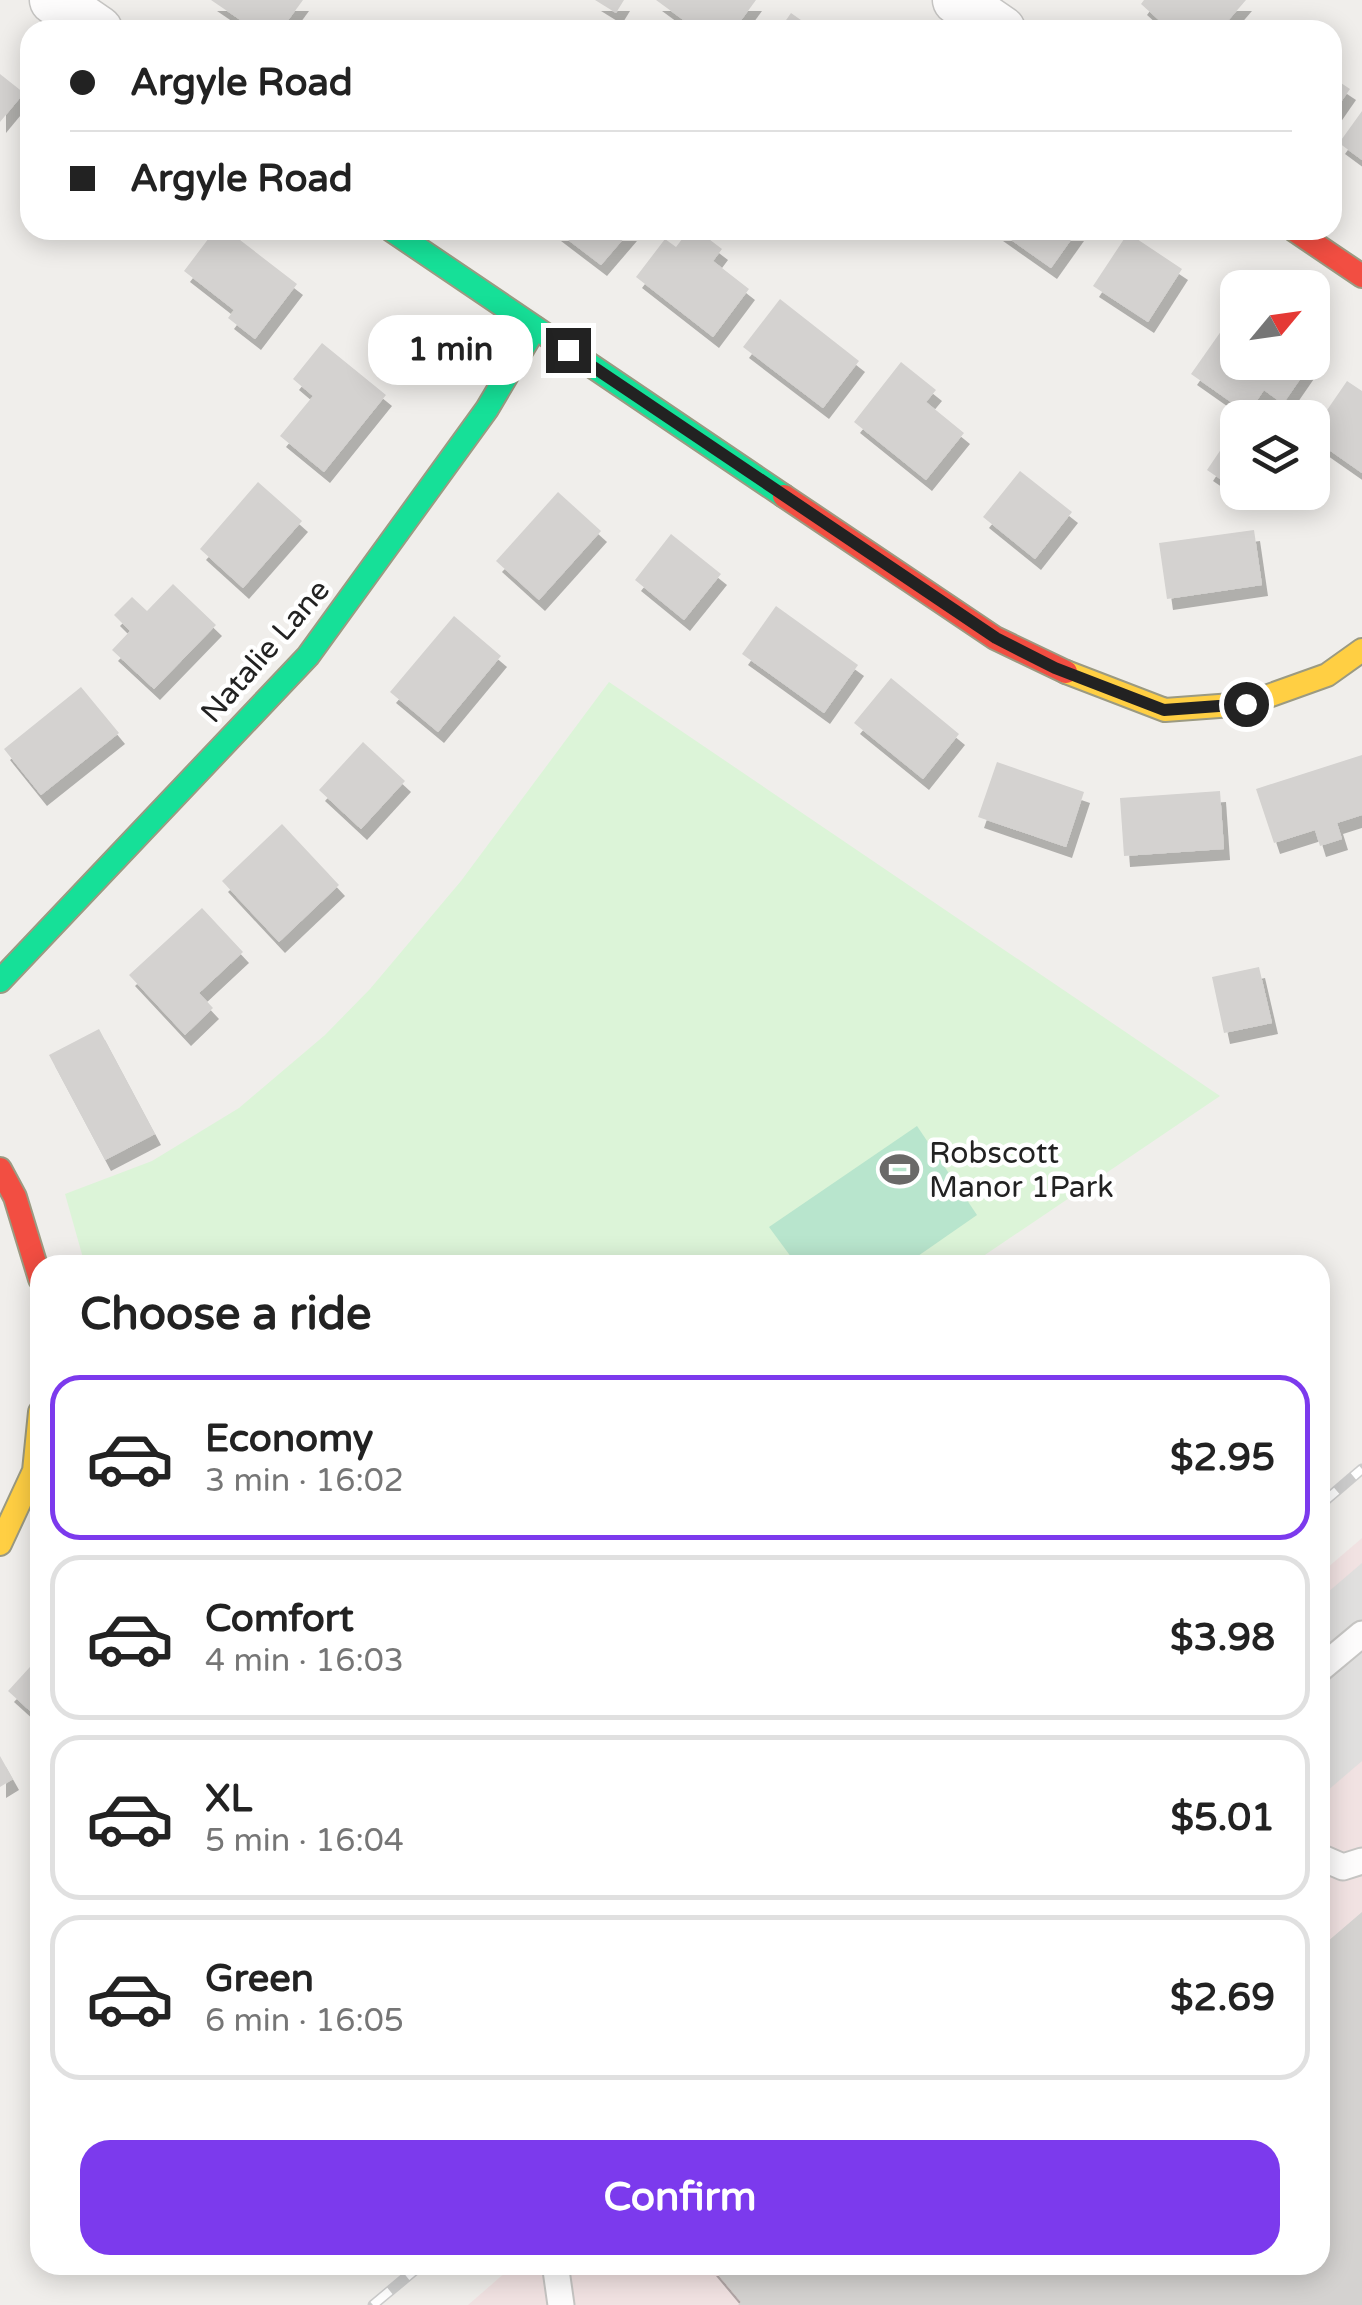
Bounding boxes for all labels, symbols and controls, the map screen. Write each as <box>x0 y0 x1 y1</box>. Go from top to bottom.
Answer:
text: Argyle Road <box>130 60 353 106</box>
text: Argyle Road <box>130 156 353 202</box>
north arrow <box>1220 270 1330 380</box>
map controls <box>1220 270 1330 510</box>
callout: 1 min <box>368 315 533 385</box>
route end <box>546 328 591 373</box>
text: 1 min <box>408 331 493 369</box>
button: layers <box>1220 400 1330 510</box>
street label: Natalie Lane <box>193 572 338 731</box>
route start <box>1224 682 1269 727</box>
place label: Robscott Manor 1Park <box>929 1135 1114 1206</box>
sports icon: Robscott Manor 1Park <box>878 1149 920 1191</box>
text: Choose a ride <box>80 1288 371 1342</box>
icon: car <box>85 1413 175 1503</box>
text: Economy <box>205 1416 373 1462</box>
text: $2.95 <box>1170 1435 1275 1481</box>
text: 3 min · 16:02 <box>205 1462 404 1500</box>
icon: car <box>85 1593 175 1683</box>
text: Comfort <box>205 1596 354 1642</box>
text: $3.98 <box>1170 1615 1275 1661</box>
text: 4 min · 16:03 <box>205 1642 404 1680</box>
icon: car <box>85 1773 175 1863</box>
text: XL <box>205 1776 252 1822</box>
text: $5.01 <box>1170 1795 1275 1841</box>
text: 5 min · 16:04 <box>205 1822 404 1860</box>
icon: car <box>85 1953 175 2043</box>
text: Green <box>205 1956 314 2002</box>
text: $2.69 <box>1170 1975 1275 2021</box>
text: 6 min · 16:05 <box>205 2002 404 2040</box>
button: Confirm <box>80 2140 1280 2255</box>

